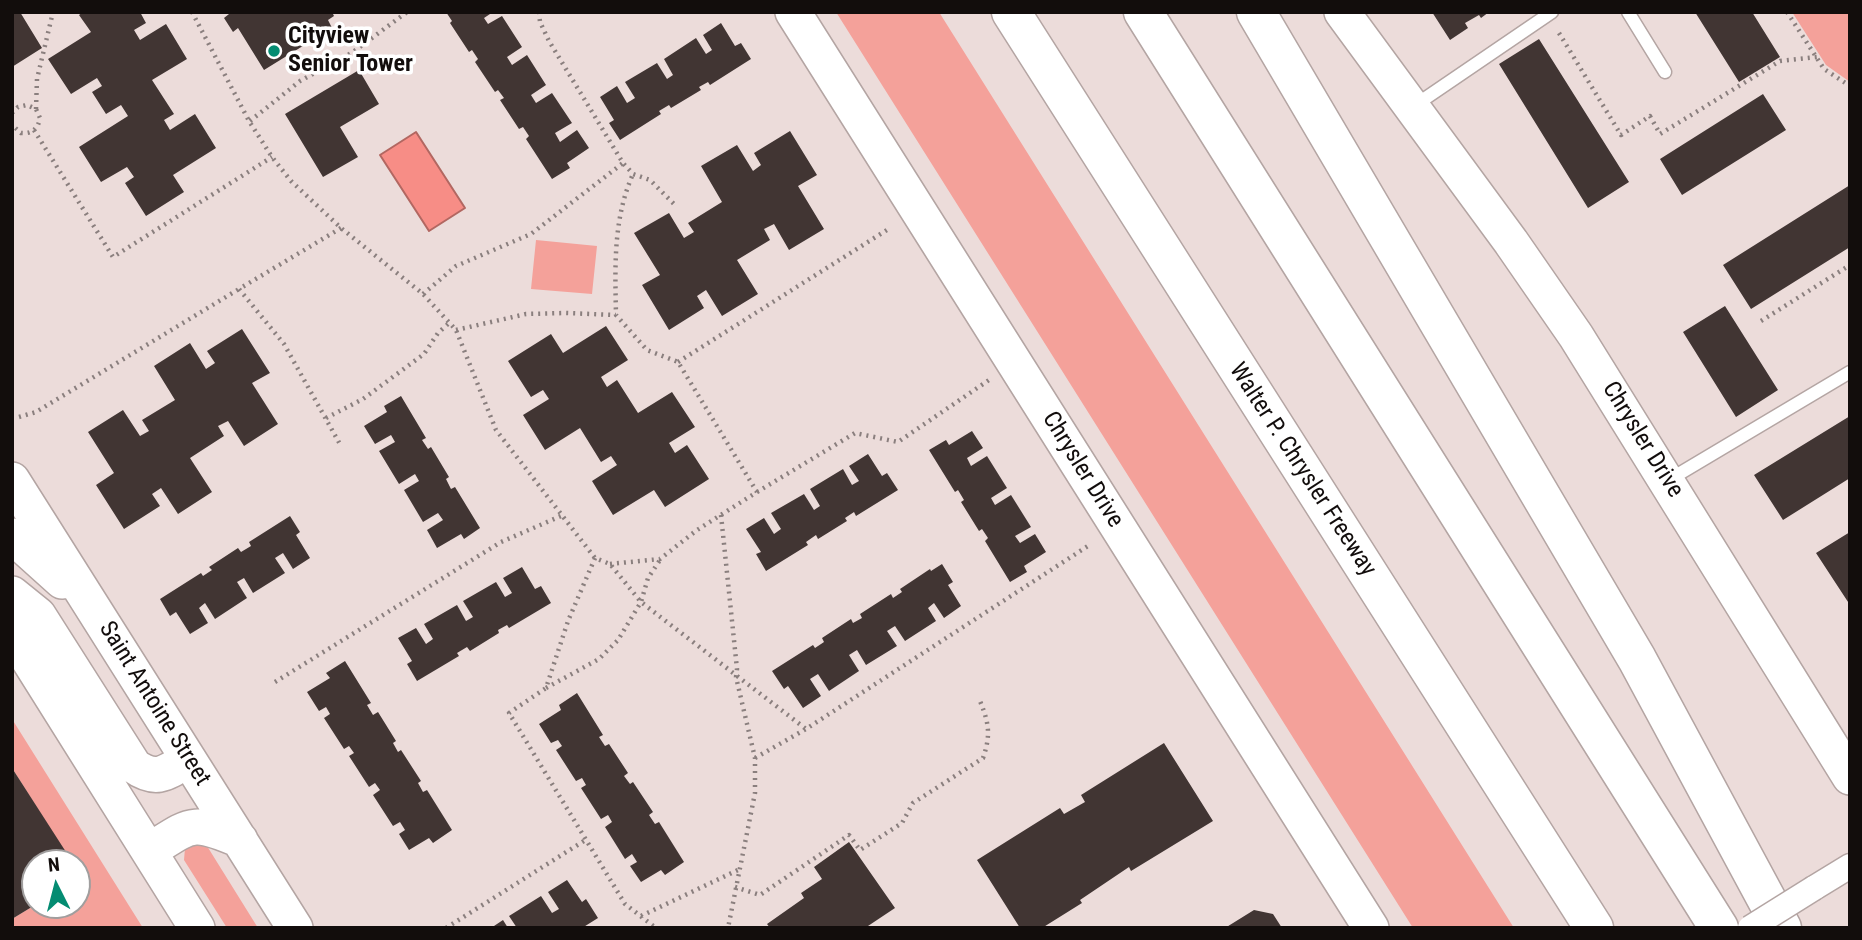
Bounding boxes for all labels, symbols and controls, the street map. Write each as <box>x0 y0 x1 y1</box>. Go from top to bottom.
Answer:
place label: Cityview Senior Tower <box>288 23 413 79</box>
marker: Cityview Senior Tower <box>266 43 282 59</box>
street label: Walter P. Chrysler Freeway <box>1222 358 1382 582</box>
street label: Chrysler Drive <box>1595 377 1689 503</box>
street label: Chrysler Drive <box>1035 407 1129 533</box>
street label: Saint Antoine Street <box>92 617 216 791</box>
north arrow <box>21 849 91 919</box>
text: N <box>47 853 61 877</box>

